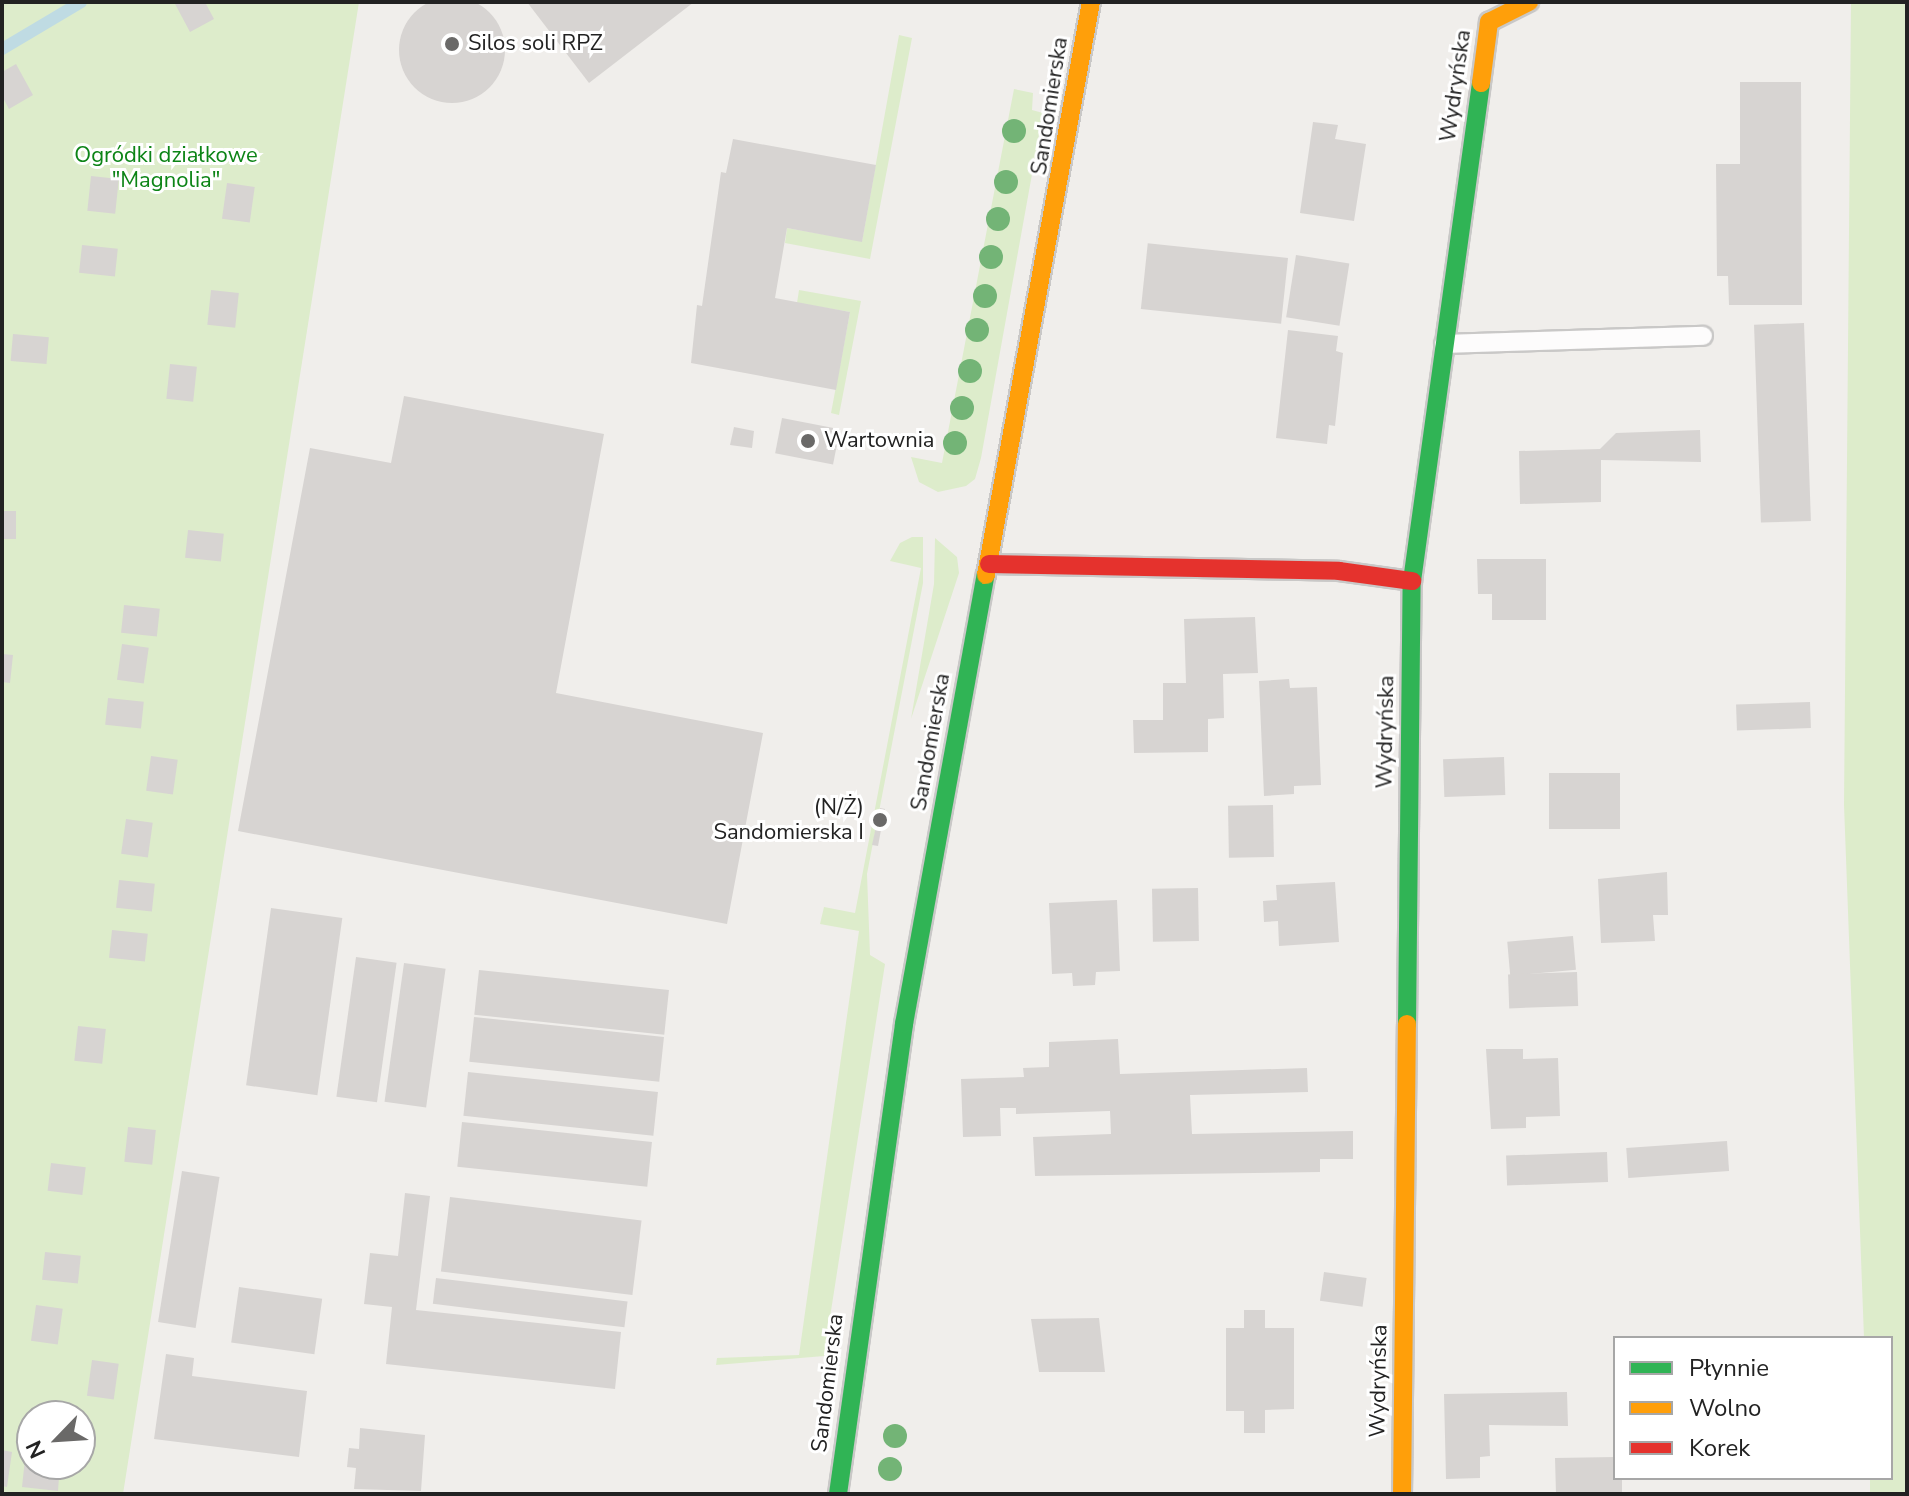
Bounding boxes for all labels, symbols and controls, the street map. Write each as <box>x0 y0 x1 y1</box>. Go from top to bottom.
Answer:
street label: Wydryńska <box>1435 28 1477 144</box>
place label: Silos soli RPZ <box>468 31 603 57</box>
marker: Silos soli RPZ <box>443 35 461 53</box>
street label: Sandomierska <box>1026 35 1074 177</box>
park label: Ogródki działkowe "Magnolia" <box>74 142 258 194</box>
place label: Wartownia <box>824 428 934 454</box>
marker: Wartownia <box>799 432 817 450</box>
street label: Sandomierska <box>906 671 956 813</box>
street label: Wydryńska <box>1372 675 1400 789</box>
place label: (N/Ż) Sandomierska I <box>713 794 864 846</box>
marker: (N/Ż) Sandomierska I <box>871 811 889 829</box>
street label: Sandomierska <box>806 1312 850 1454</box>
street label: Wydryńska <box>1365 1324 1393 1438</box>
legend <box>1613 1336 1893 1480</box>
text: Płynnie <box>1689 1352 1769 1384</box>
text: Wolno <box>1689 1392 1761 1424</box>
north arrow <box>16 1400 96 1480</box>
text: Korek <box>1689 1432 1750 1464</box>
text: N <box>19 1435 53 1463</box>

